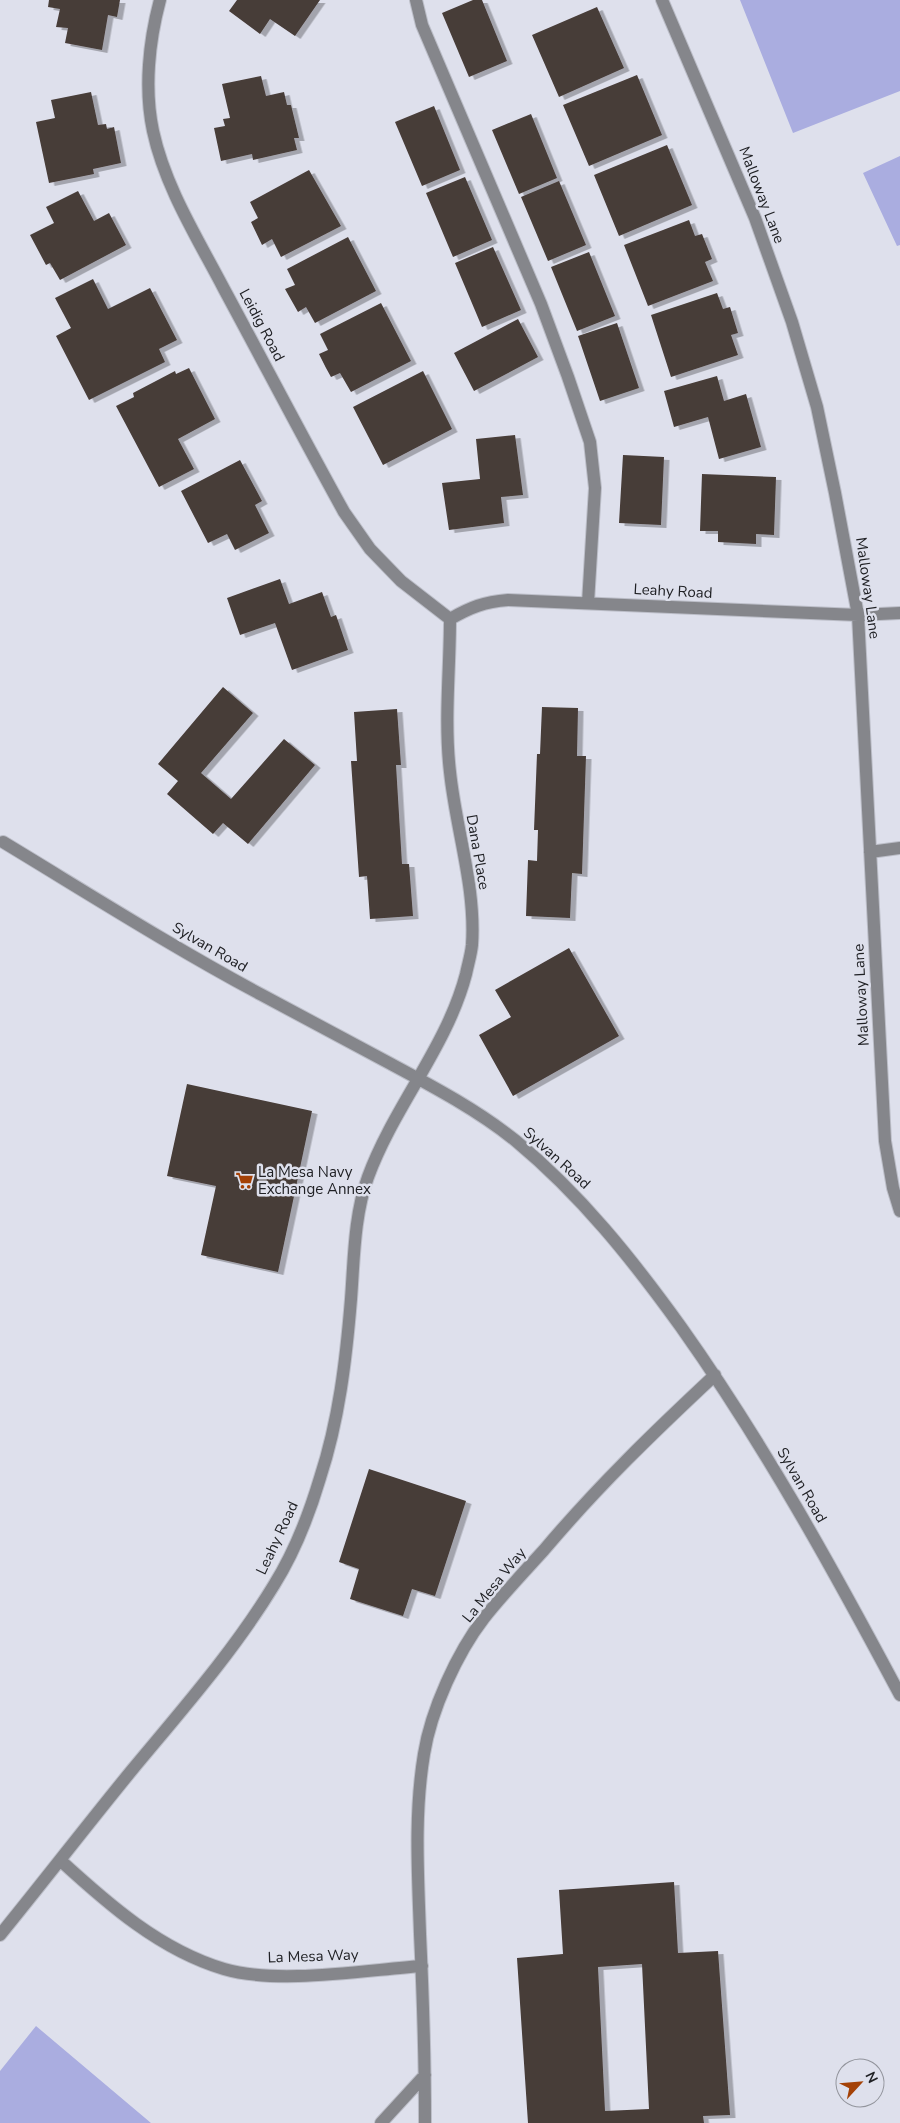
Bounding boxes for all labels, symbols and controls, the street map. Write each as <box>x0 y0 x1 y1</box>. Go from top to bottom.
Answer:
street label: Malloway Lane <box>734 144 790 246</box>
street label: Leidig Road <box>235 285 289 365</box>
street label: Malloway Lane <box>851 536 885 640</box>
street label: Leahy Road <box>633 579 713 603</box>
street label: Dana Place <box>462 813 494 891</box>
street label: Sylvan Road <box>169 917 251 977</box>
street label: Malloway Lane <box>848 943 874 1047</box>
street label: Sylvan Road <box>519 1122 595 1194</box>
place label: La Mesa Navy Exchange Annex <box>258 1162 371 1199</box>
supermarket icon: La Mesa Navy Exchange Annex <box>234 1171 254 1191</box>
street label: Sylvan Road <box>772 1444 832 1526</box>
street label: Leahy Road <box>251 1498 303 1578</box>
street label: La Mesa Way <box>458 1543 531 1627</box>
street label: La Mesa Way <box>267 1944 359 1968</box>
north arrow <box>835 2058 885 2108</box>
text: N <box>860 2069 882 2086</box>

